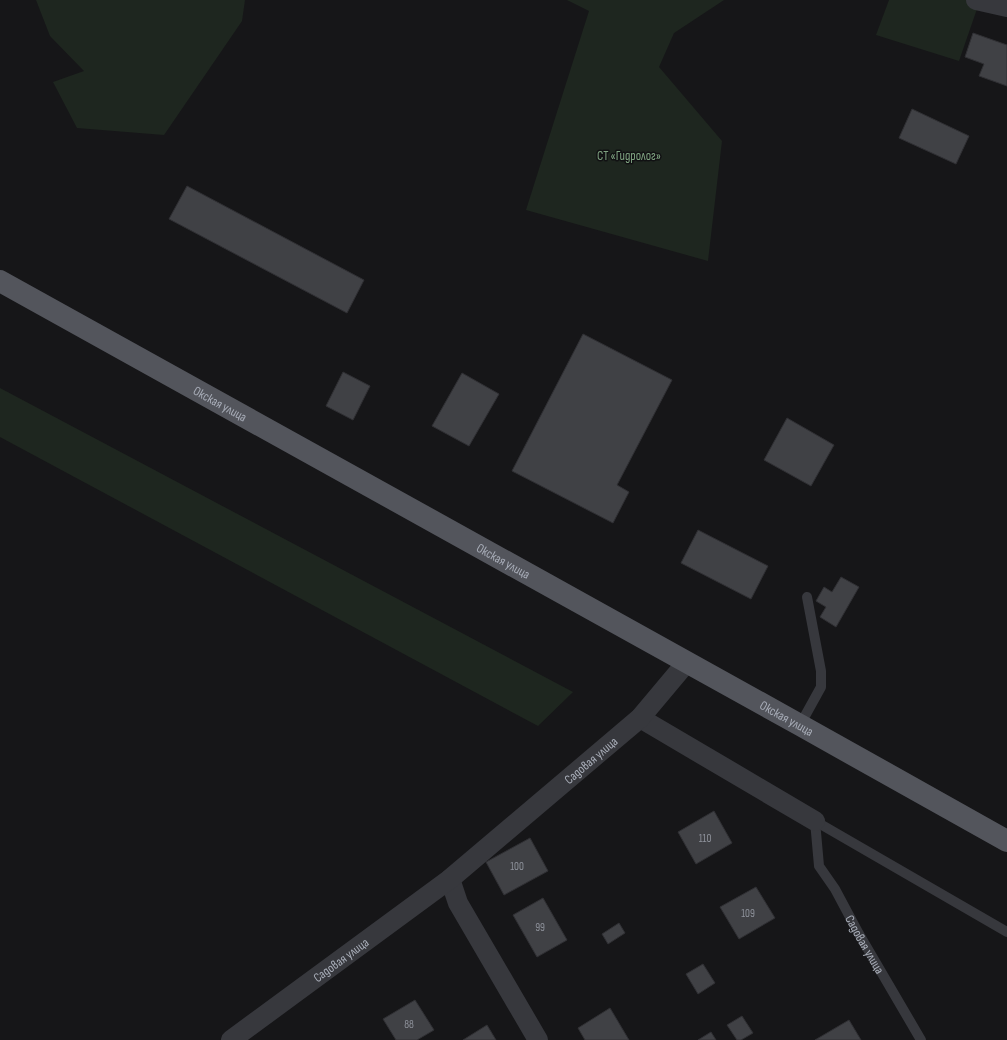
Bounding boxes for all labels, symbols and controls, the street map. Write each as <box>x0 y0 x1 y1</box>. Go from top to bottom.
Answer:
park label: СТ «Гидролог» <box>597 148 661 164</box>
street label: Окская улица <box>190 383 249 425</box>
street label: Окская улица <box>474 540 533 583</box>
street label: Окская улица <box>757 697 816 740</box>
street label: Садовая улица <box>561 734 621 788</box>
house number: 110 <box>699 832 711 845</box>
house number: 100 <box>510 860 524 873</box>
house number: 109 <box>741 907 755 920</box>
street label: Садовая улица <box>841 912 887 977</box>
house number: 99 <box>535 921 545 934</box>
street label: Садовая улица <box>310 935 372 986</box>
house number: 88 <box>404 1018 414 1031</box>

